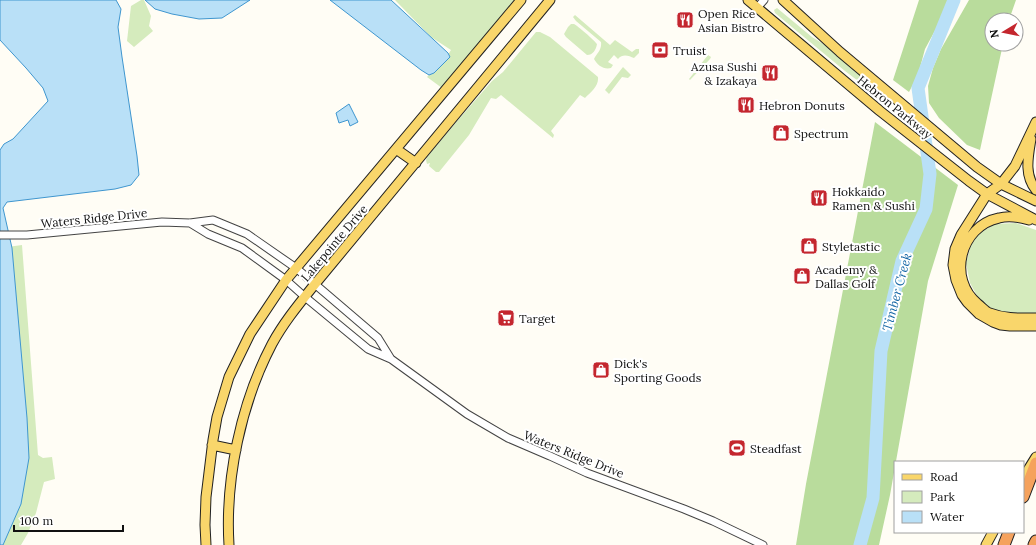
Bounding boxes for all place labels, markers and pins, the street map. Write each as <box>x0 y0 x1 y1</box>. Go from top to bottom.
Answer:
place label: Open Rice Asian Bistro <box>697 6 764 35</box>
restaurant icon: Open Rice Asian Bistro <box>675 10 695 30</box>
bank icon: Truist <box>650 40 670 60</box>
place label: Truist <box>673 43 707 58</box>
place label: Azusa Sushi & Izakaya <box>690 59 757 88</box>
restaurant icon: Azusa Sushi & Izakaya <box>760 63 780 83</box>
restaurant icon: Hebron Donuts <box>736 95 756 115</box>
place label: Hebron Donuts <box>759 98 845 113</box>
shop icon: Spectrum <box>771 123 791 143</box>
place label: Spectrum <box>794 126 849 141</box>
place label: Hokkaido Ramen & Sushi <box>832 184 915 213</box>
restaurant icon: Hokkaido Ramen & Sushi <box>809 188 829 208</box>
shop icon: Styletastic <box>799 236 819 256</box>
place label: Styletastic <box>822 239 880 254</box>
place label: Academy & Dallas Golf <box>814 262 878 291</box>
shop icon: Academy & Dallas Golf <box>792 266 812 286</box>
supermarket icon: Target <box>496 308 516 328</box>
place label: Target <box>519 311 556 326</box>
place label: Dick's Sporting Goods <box>614 356 702 385</box>
shop icon: Dick's Sporting Goods <box>591 360 611 380</box>
sports icon: Steadfast <box>727 438 747 458</box>
place label: Steadfast <box>750 441 802 456</box>

